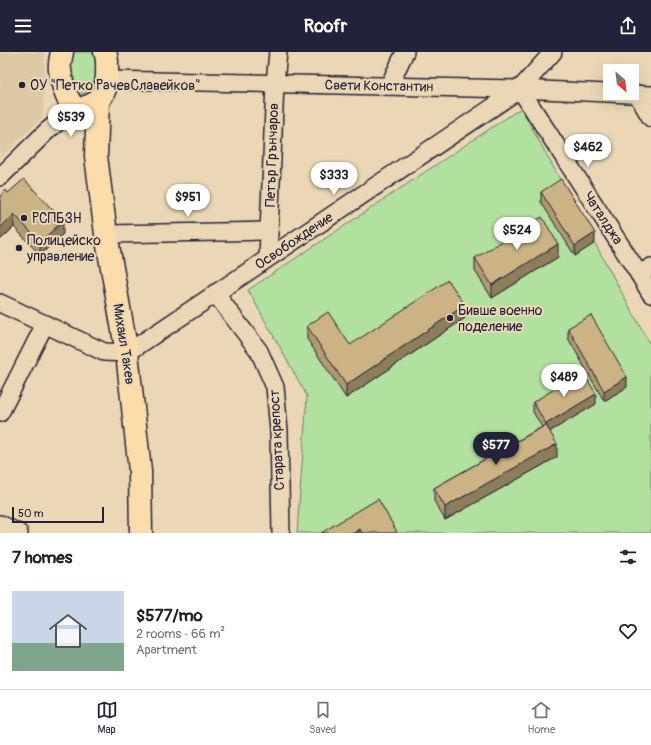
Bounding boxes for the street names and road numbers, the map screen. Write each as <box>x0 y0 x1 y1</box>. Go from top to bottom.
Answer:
street label: Свети Константин <box>324 77 434 95</box>
street label: Петър Грънчаров <box>262 103 282 207</box>
street label: Чаталджа <box>580 188 626 248</box>
street label: Освобождение <box>252 209 336 273</box>
street label: Михаил Такев <box>109 302 139 386</box>
street label: Старата крепост <box>266 389 288 491</box>

